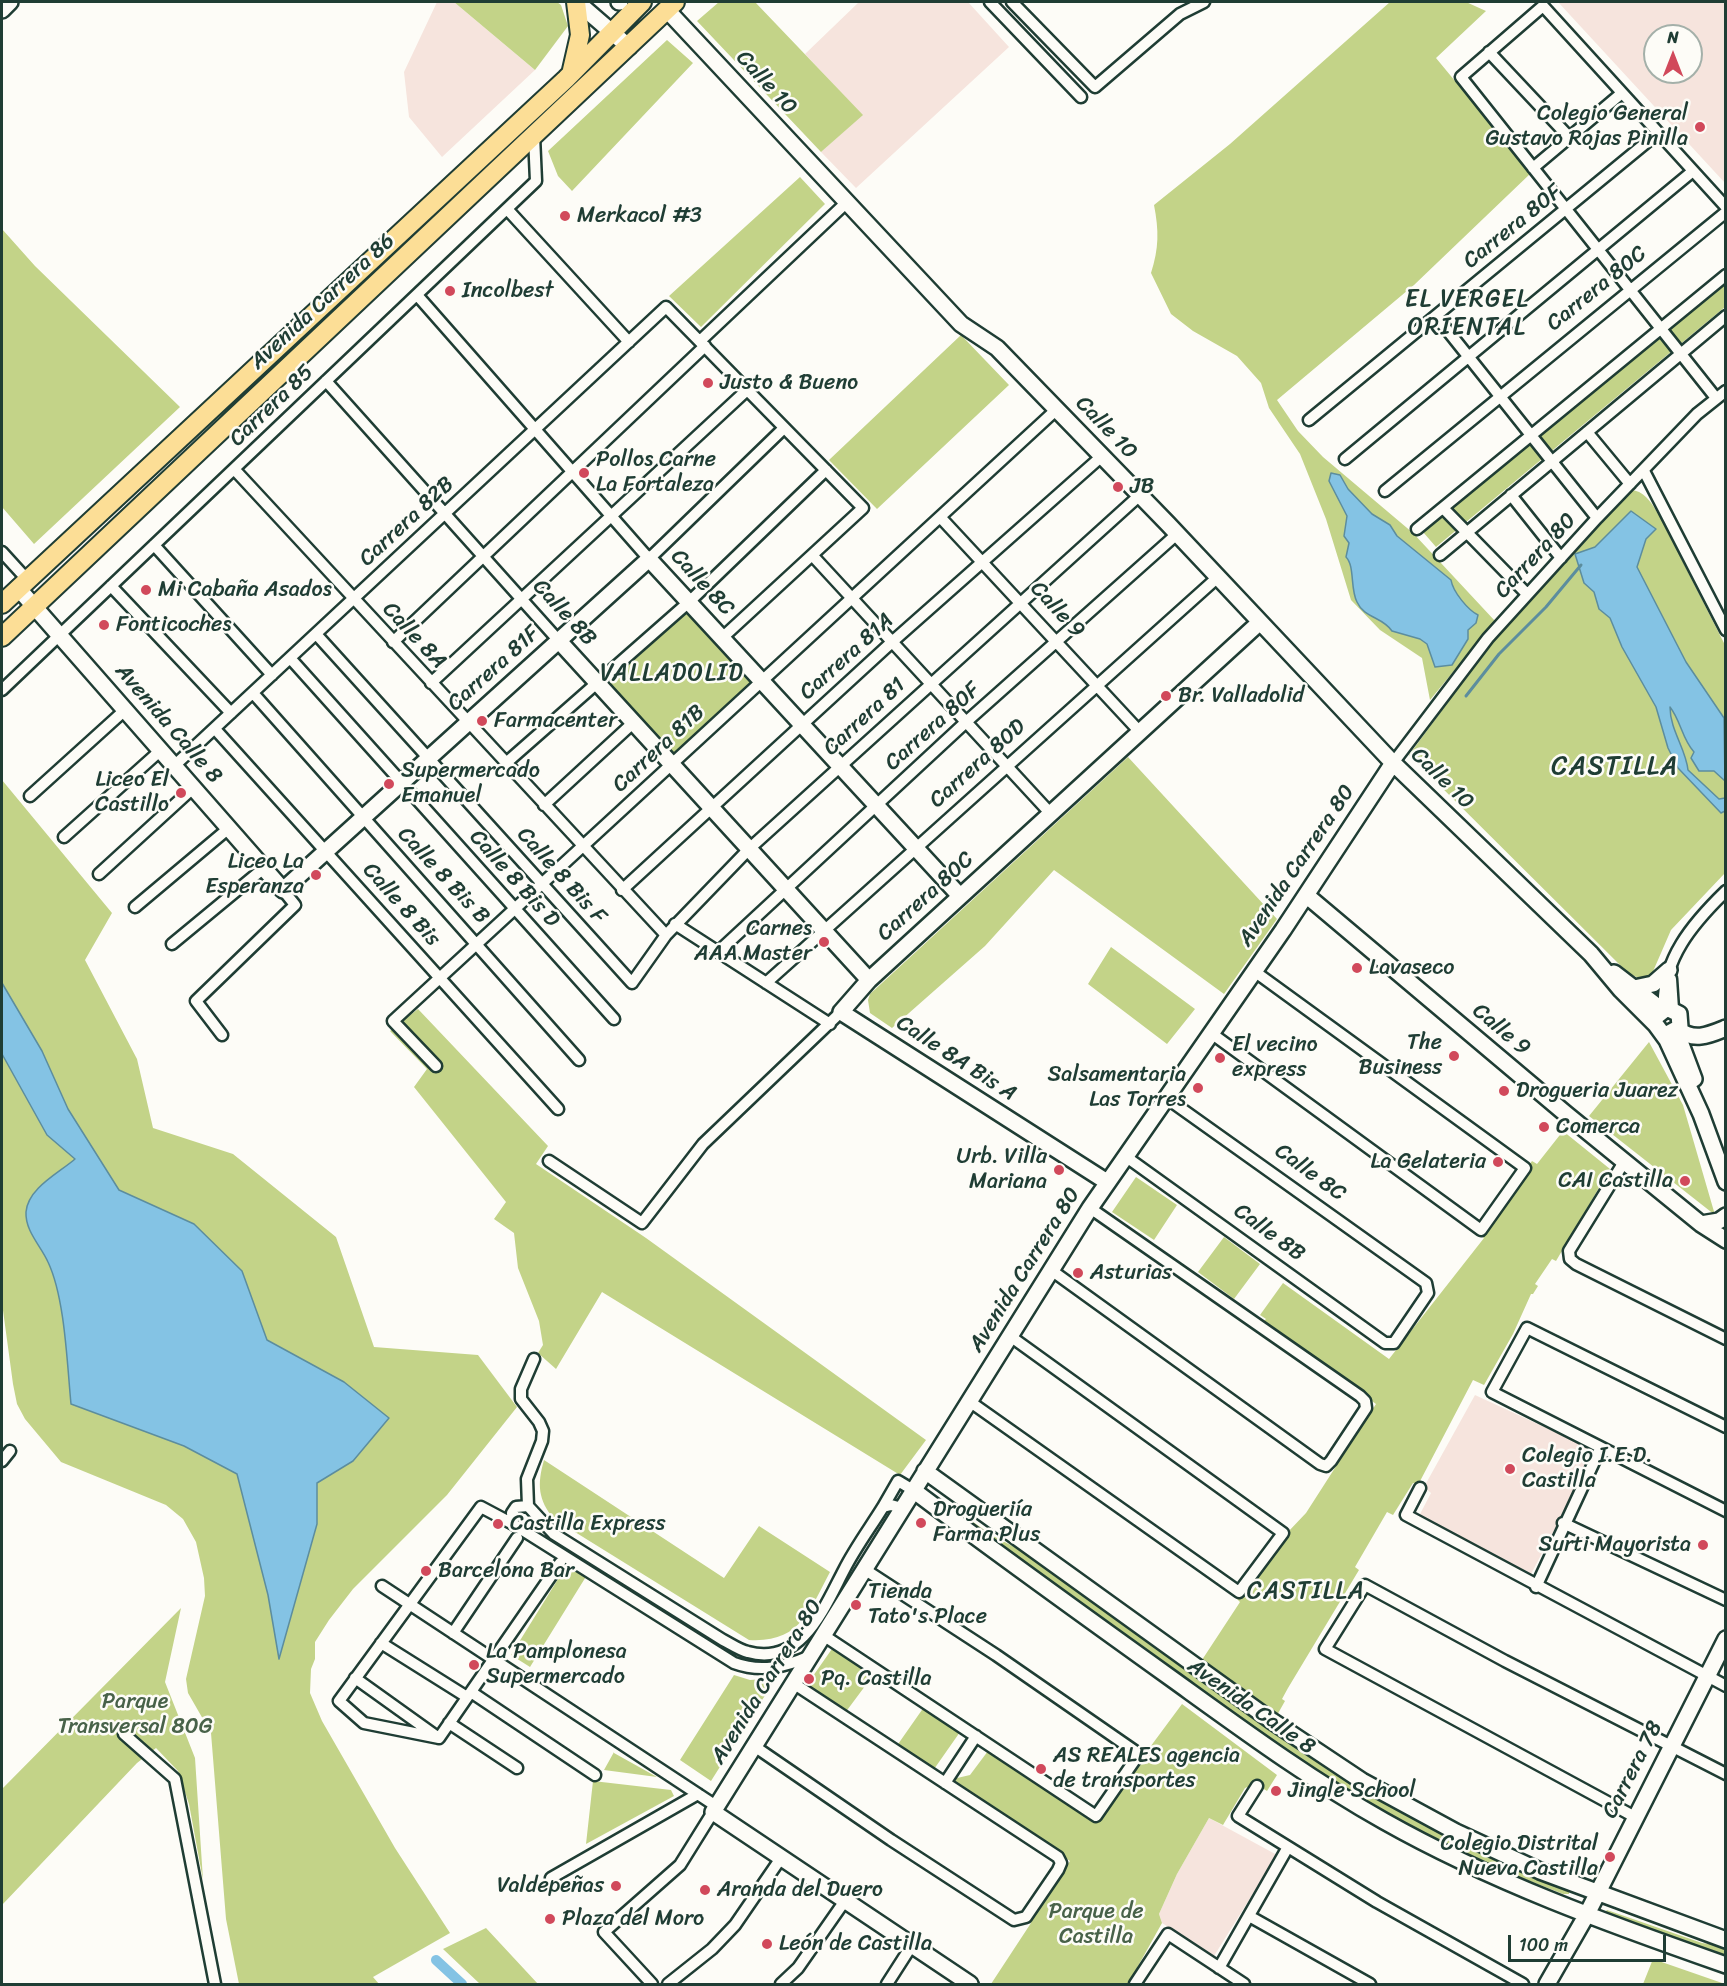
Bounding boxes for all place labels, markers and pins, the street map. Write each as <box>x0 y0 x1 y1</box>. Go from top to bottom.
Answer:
place label: Colegio General Gustavo Rojas Pinilla <box>1485 101 1688 152</box>
marker: Colegio General Gustavo Rojas Pinilla <box>1693 120 1707 134</box>
place label: Merkacol #3 <box>577 203 702 229</box>
marker: Merkacol #3 <box>558 209 572 223</box>
place label: Incolbest <box>462 278 553 304</box>
marker: Incolbest <box>443 284 457 298</box>
place label: Justo & Bueno <box>720 370 858 396</box>
marker: Justo & Bueno <box>701 376 715 390</box>
place label: Pollos Carne La Fortaleza <box>596 447 716 499</box>
marker: Pollos Carne La Fortaleza <box>577 466 591 480</box>
place label: JB <box>1130 474 1154 500</box>
marker: JB <box>1111 480 1125 494</box>
place label: Mi Cabaña Asados <box>158 577 332 603</box>
marker: Mi Cabaña Asados <box>139 583 153 597</box>
place label: Fonticoches <box>116 612 231 638</box>
marker: Fonticoches <box>97 618 111 632</box>
place label: Br. Valladolid <box>1178 683 1304 709</box>
marker: Br. Valladolid <box>1159 689 1173 703</box>
place label: Farmacenter <box>494 708 617 734</box>
marker: Farmacenter <box>475 714 489 728</box>
place label: Supermercado Emanuel <box>401 758 540 810</box>
place label: Liceo El Castillo <box>95 767 169 818</box>
marker: Supermercado Emanuel <box>382 777 396 791</box>
marker: Liceo El Castillo <box>174 786 188 800</box>
place label: Liceo La Esperanza <box>205 849 304 900</box>
marker: Liceo La Esperanza <box>309 868 323 882</box>
place label: Carnes AAA Master <box>694 916 812 968</box>
marker: Carnes AAA Master <box>817 935 831 949</box>
place label: Lavaseco <box>1369 955 1454 981</box>
marker: Lavaseco <box>1350 961 1364 975</box>
place label: The Business <box>1359 1030 1442 1082</box>
place label: El vecino express <box>1232 1032 1318 1084</box>
marker: The Business <box>1447 1049 1461 1063</box>
marker: El vecino express <box>1213 1051 1227 1065</box>
place label: Salsamentaria Las Torres <box>1048 1062 1186 1114</box>
place label: Drogueria Juarez <box>1516 1078 1678 1104</box>
marker: Salsamentaria Las Torres <box>1191 1081 1205 1095</box>
marker: Drogueria Juarez <box>1497 1084 1511 1098</box>
place label: Comerca <box>1556 1114 1640 1140</box>
marker: Comerca <box>1537 1120 1551 1134</box>
place label: Urb. Villa Mariana <box>957 1144 1047 1196</box>
place label: La Gelateria <box>1370 1149 1486 1175</box>
marker: La Gelateria <box>1491 1155 1505 1169</box>
marker: Urb. Villa Mariana <box>1052 1163 1066 1177</box>
place label: CAI Castilla <box>1558 1168 1673 1194</box>
marker: CAI Castilla <box>1678 1174 1692 1188</box>
place label: Asturias <box>1090 1260 1172 1286</box>
marker: Asturias <box>1071 1266 1085 1280</box>
place label: Colegio I.E.D. Castilla <box>1522 1443 1653 1494</box>
marker: Colegio I.E.D. Castilla <box>1503 1462 1517 1476</box>
place label: Drogueriía Farma Plus <box>933 1497 1040 1548</box>
place label: Castilla Express <box>510 1511 666 1537</box>
marker: Drogueriía Farma Plus <box>914 1516 928 1530</box>
marker: Castilla Express <box>491 1517 505 1531</box>
place label: Surti Mayorista <box>1539 1532 1691 1558</box>
marker: Surti Mayorista <box>1696 1538 1710 1552</box>
place label: Barcelona Bar <box>438 1558 574 1584</box>
marker: Barcelona Bar <box>419 1564 433 1578</box>
place label: Tienda Tato's Place <box>868 1579 987 1630</box>
marker: Tienda Tato's Place <box>849 1598 863 1612</box>
place label: La Pamplonesa Supermercado <box>486 1639 627 1690</box>
marker: La Pamplonesa Supermercado <box>467 1658 481 1672</box>
place label: Pq. Castilla <box>821 1666 932 1692</box>
marker: Pq. Castilla <box>802 1672 816 1686</box>
place label: AS REALES agencia de transportes <box>1053 1743 1240 1795</box>
marker: AS REALES agencia de transportes <box>1034 1762 1048 1776</box>
place label: Jingle School <box>1288 1778 1416 1804</box>
marker: Jingle School <box>1269 1784 1283 1798</box>
place label: Colegio Distrital Nueva Castilla <box>1440 1831 1598 1882</box>
marker: Colegio Distrital Nueva Castilla <box>1603 1850 1617 1864</box>
place label: Valdepeñas <box>497 1873 604 1899</box>
place label: Aranda del Duero <box>717 1877 883 1903</box>
marker: Valdepeñas <box>609 1879 623 1893</box>
marker: Aranda del Duero <box>698 1883 712 1897</box>
place label: Plaza del Moro <box>562 1906 704 1932</box>
marker: Plaza del Moro <box>543 1912 557 1926</box>
place label: León de Castilla <box>779 1931 932 1957</box>
marker: León de Castilla <box>760 1937 774 1951</box>

